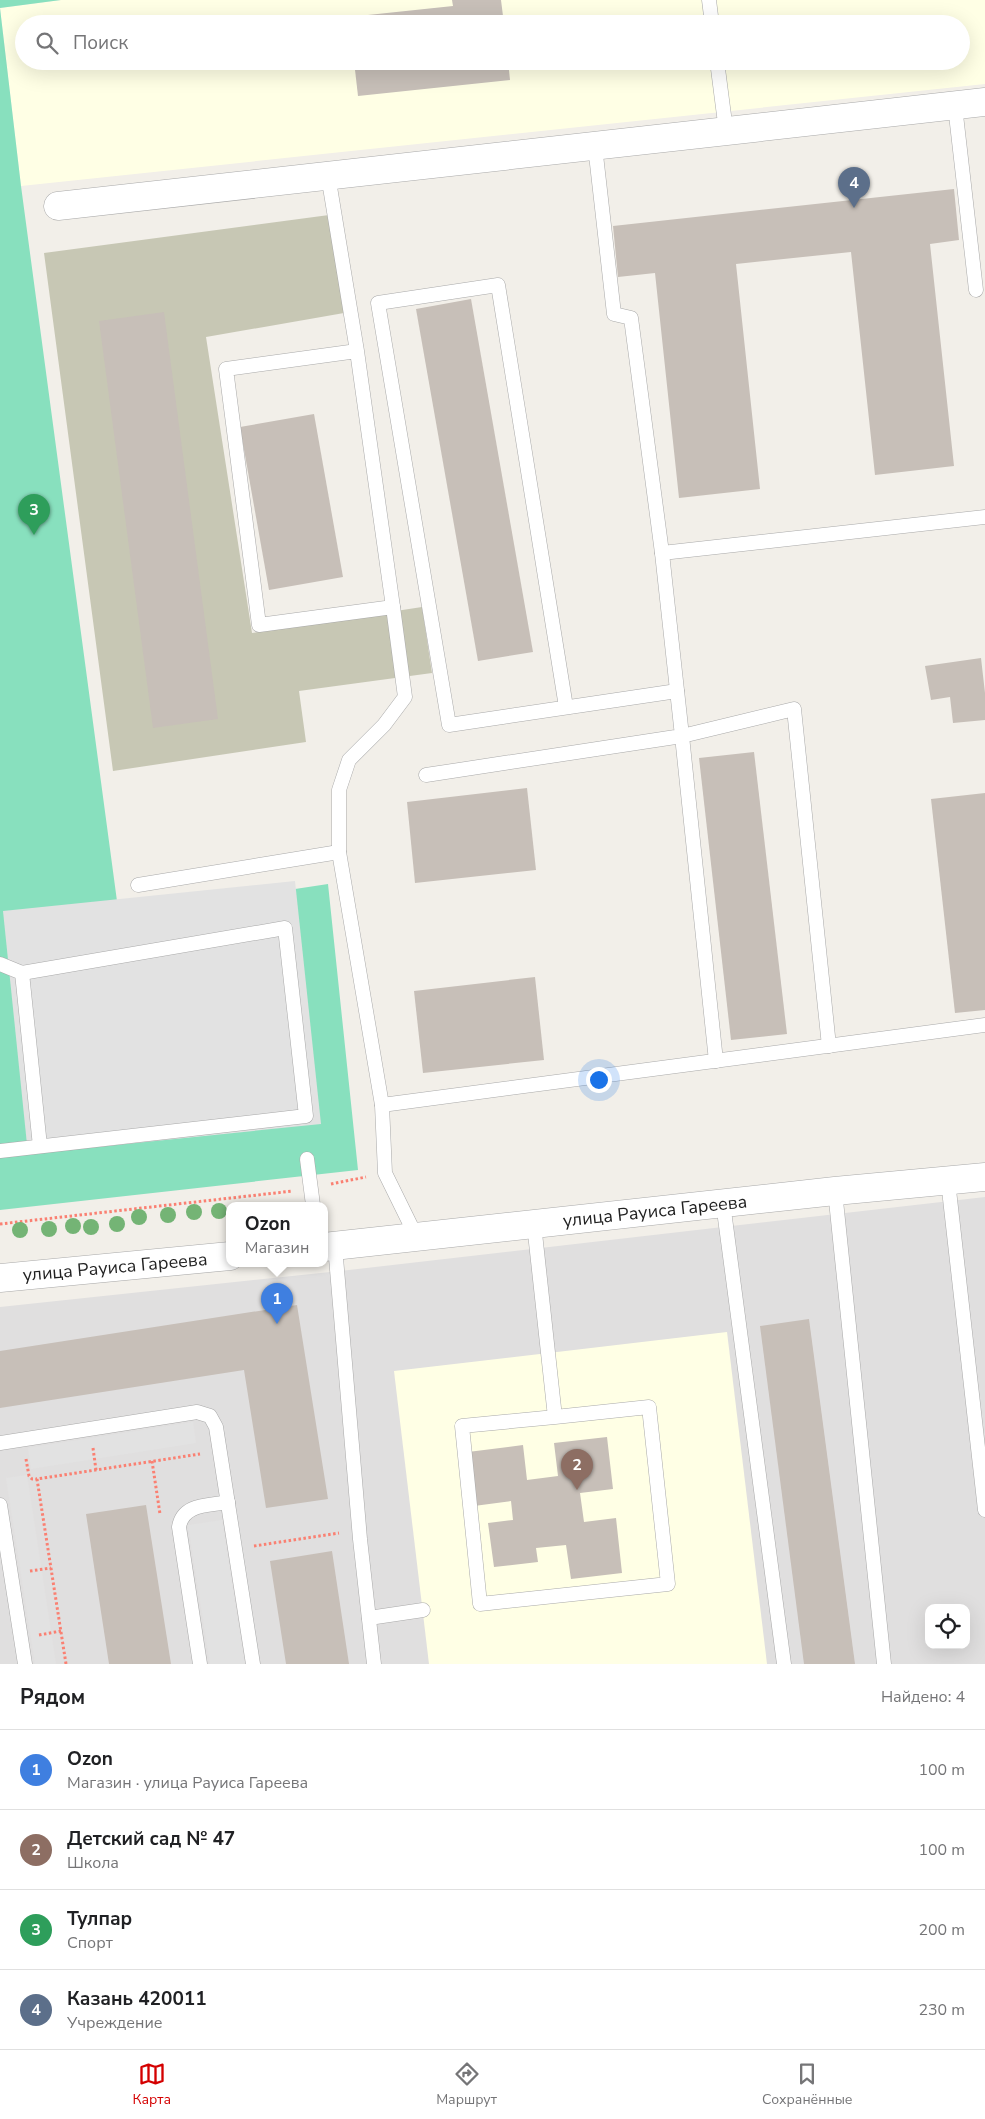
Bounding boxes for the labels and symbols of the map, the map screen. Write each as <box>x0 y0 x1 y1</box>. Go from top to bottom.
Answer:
pin: 4 <box>838 167 870 208</box>
pin: 3 <box>18 494 50 535</box>
your location <box>586 1067 612 1093</box>
street label: улица Рауиса Гареева <box>562 1189 748 1233</box>
street label: улица Рауиса Гареева <box>22 1247 208 1287</box>
pin: 1 <box>261 1283 293 1324</box>
pin: 2 <box>561 1449 593 1490</box>

